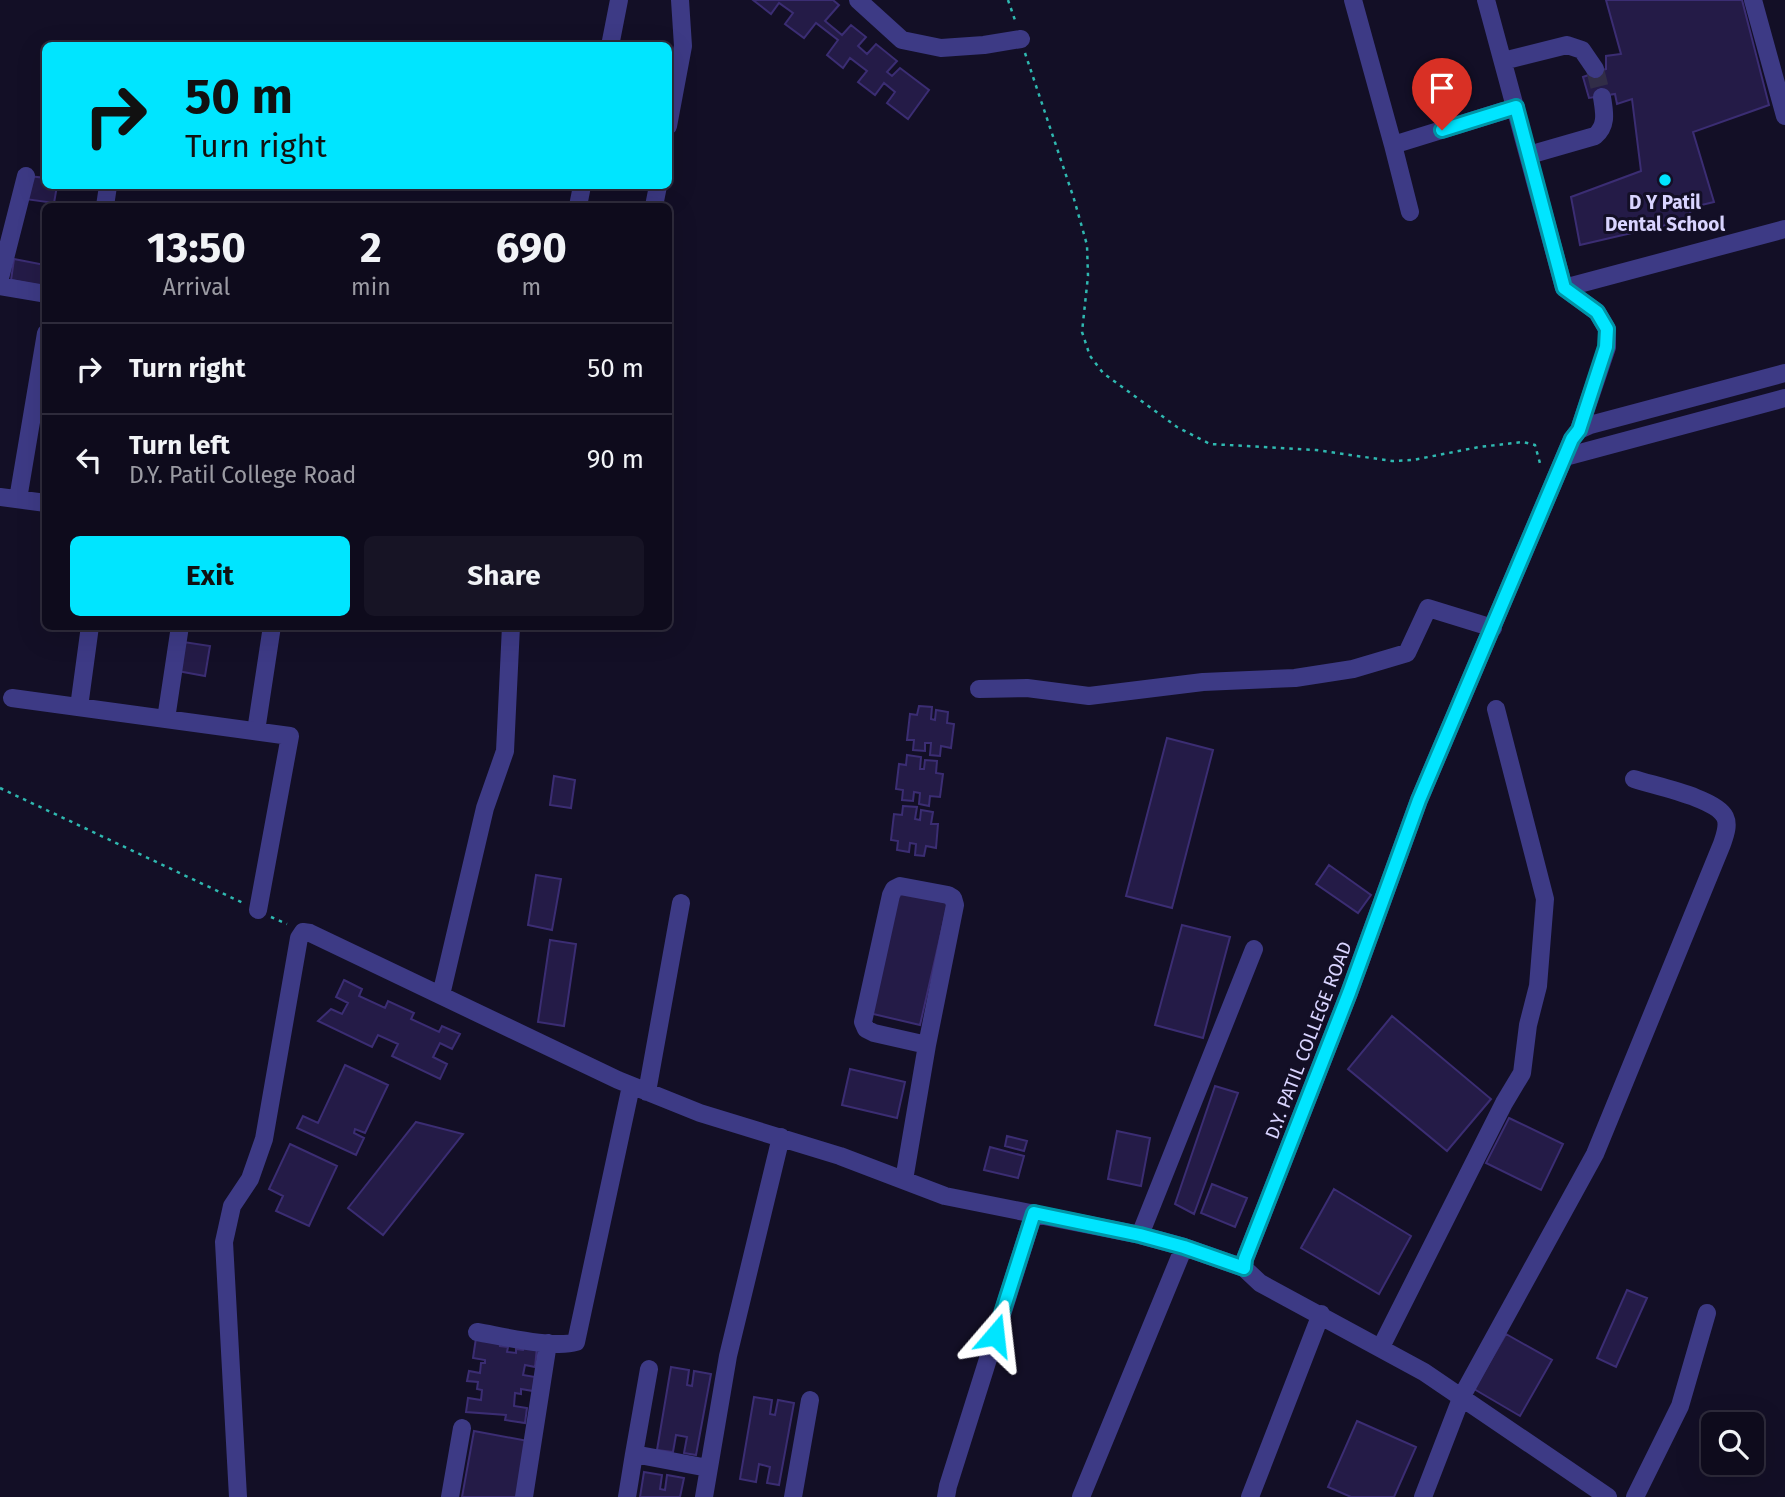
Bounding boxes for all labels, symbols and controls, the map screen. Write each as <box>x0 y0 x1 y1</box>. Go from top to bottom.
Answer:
pin <box>1412 58 1472 130</box>
text: 50 m <box>185 67 293 126</box>
icon: arrive <box>1423 69 1461 107</box>
icon: right <box>70 70 161 161</box>
text: Turn right <box>185 127 327 165</box>
marker: D Y Patil Dental School <box>1657 172 1673 188</box>
place label: D Y Patil Dental School <box>1605 191 1725 236</box>
text: 13:50 <box>147 223 246 273</box>
text: 2 <box>360 223 382 273</box>
text: 690 <box>496 223 567 273</box>
text: Arrival <box>163 273 230 301</box>
text: min <box>351 273 391 301</box>
text: m <box>521 273 541 301</box>
icon: right <box>70 350 108 388</box>
text: Turn right <box>129 353 246 384</box>
text: 50 m <box>587 353 644 384</box>
text: Turn left <box>129 430 230 461</box>
icon: left <box>70 441 108 479</box>
text: 90 m <box>587 444 644 475</box>
text: D.Y. Patil College Road <box>129 461 356 489</box>
button: Exit <box>70 536 350 616</box>
button: Share <box>364 536 644 616</box>
street label: D.Y. PATIL COLLEGE ROAD <box>1260 938 1357 1142</box>
position arrow <box>958 1298 1032 1372</box>
map controls <box>1701 1412 1764 1475</box>
button: search <box>1701 1412 1764 1475</box>

